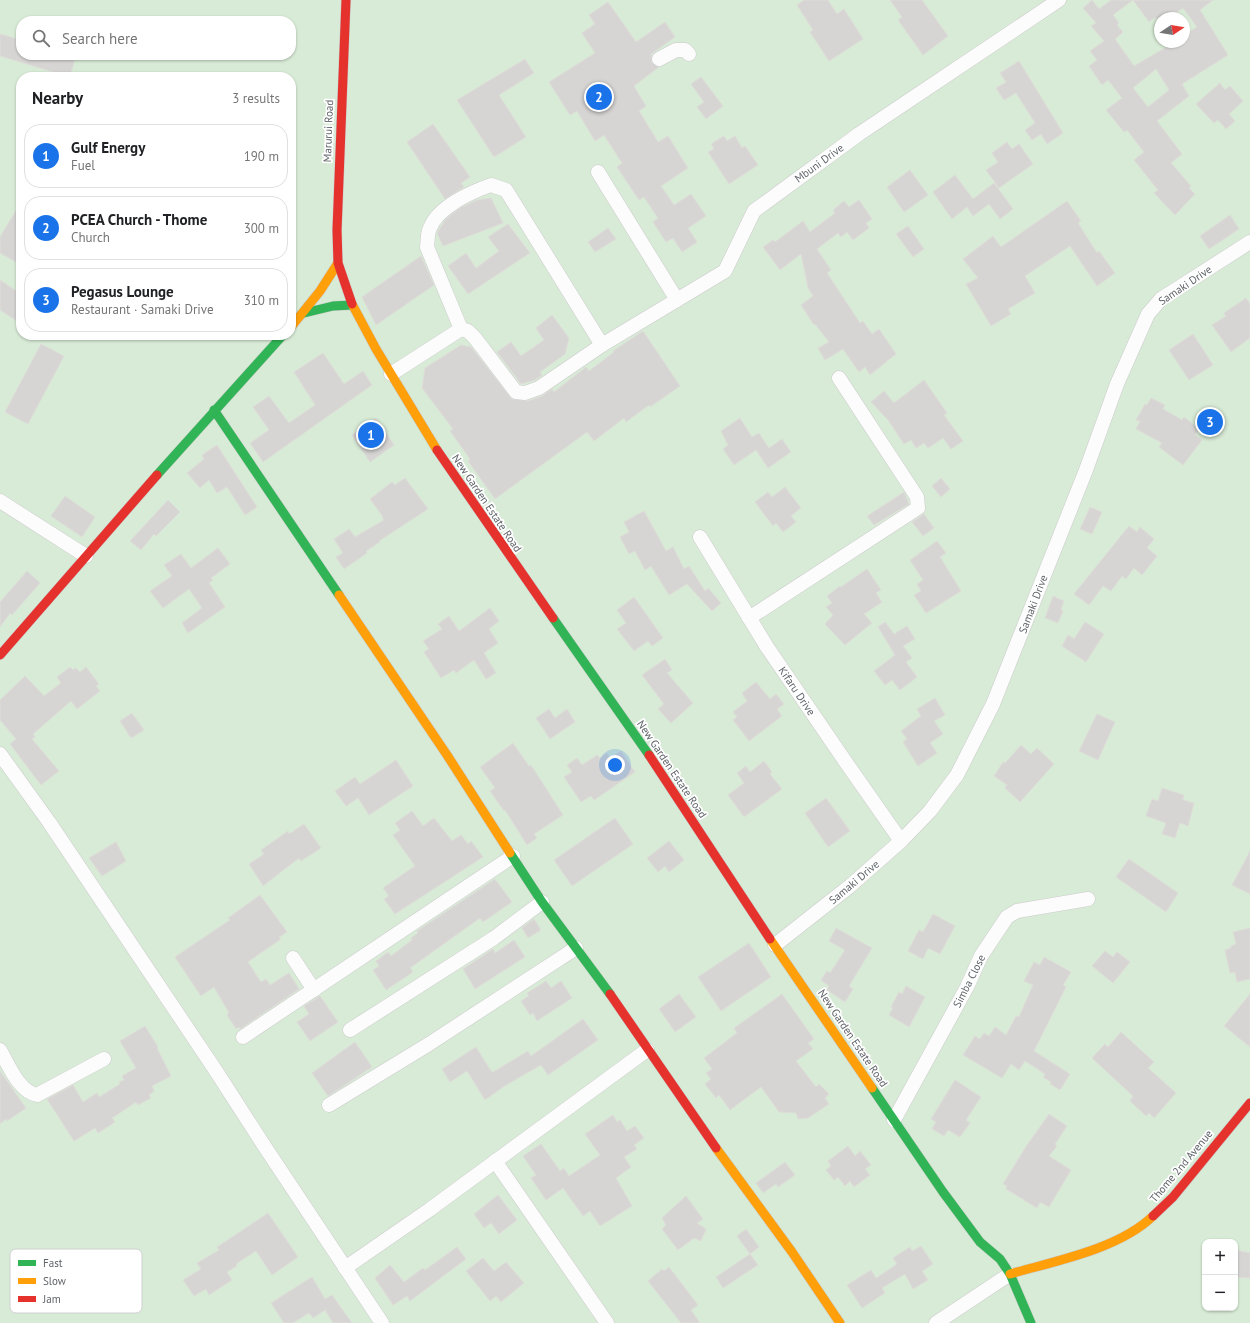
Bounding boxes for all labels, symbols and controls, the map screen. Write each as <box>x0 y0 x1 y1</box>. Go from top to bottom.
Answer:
north arrow <box>1154 12 1190 48</box>
search box <box>16 16 296 60</box>
icon: search <box>30 27 52 49</box>
text: Search here <box>62 29 138 48</box>
pin: 2 <box>586 82 612 112</box>
text: Nearby <box>32 87 83 109</box>
text: 3 results <box>232 90 280 107</box>
street label: Marurui Road <box>320 99 336 163</box>
text: Gulf Energy <box>71 138 145 157</box>
street label: Mbuni Drive <box>792 140 847 185</box>
text: 1 <box>42 148 50 165</box>
text: 190 m <box>244 148 279 165</box>
text: Fuel <box>71 157 95 174</box>
text: PCEA Church - Thome <box>71 210 207 229</box>
text: 2 <box>42 220 50 237</box>
text: 300 m <box>244 220 279 237</box>
text: Church <box>71 229 110 246</box>
street label: Samaki Drive <box>1156 262 1215 308</box>
text: Pegasus Lounge <box>71 282 174 301</box>
text: 3 <box>42 292 50 309</box>
text: 310 m <box>244 292 279 309</box>
text: Restaurant · Samaki Drive <box>71 301 214 318</box>
pin: 3 <box>1197 407 1223 437</box>
pin: 1 <box>358 420 384 450</box>
street label: New Garden Estate Road <box>449 451 525 555</box>
street label: Samaki Drive <box>1015 572 1051 635</box>
street label: Kifaru Drive <box>776 664 819 718</box>
street label: New Garden Estate Road <box>634 717 710 821</box>
your location <box>605 755 625 775</box>
street label: Samaki Drive <box>826 857 882 907</box>
street label: Simba Close <box>950 952 989 1010</box>
street label: New Garden Estate Road <box>815 986 891 1090</box>
street label: Thome 2nd Avenue <box>1147 1127 1216 1205</box>
map controls <box>1202 1239 1238 1311</box>
button: + <box>1202 1239 1238 1275</box>
legend <box>10 1249 142 1313</box>
text: Fast <box>43 1256 63 1270</box>
text: Slow <box>43 1274 66 1288</box>
button: − <box>1202 1275 1238 1311</box>
text: Jam <box>42 1292 61 1306</box>

